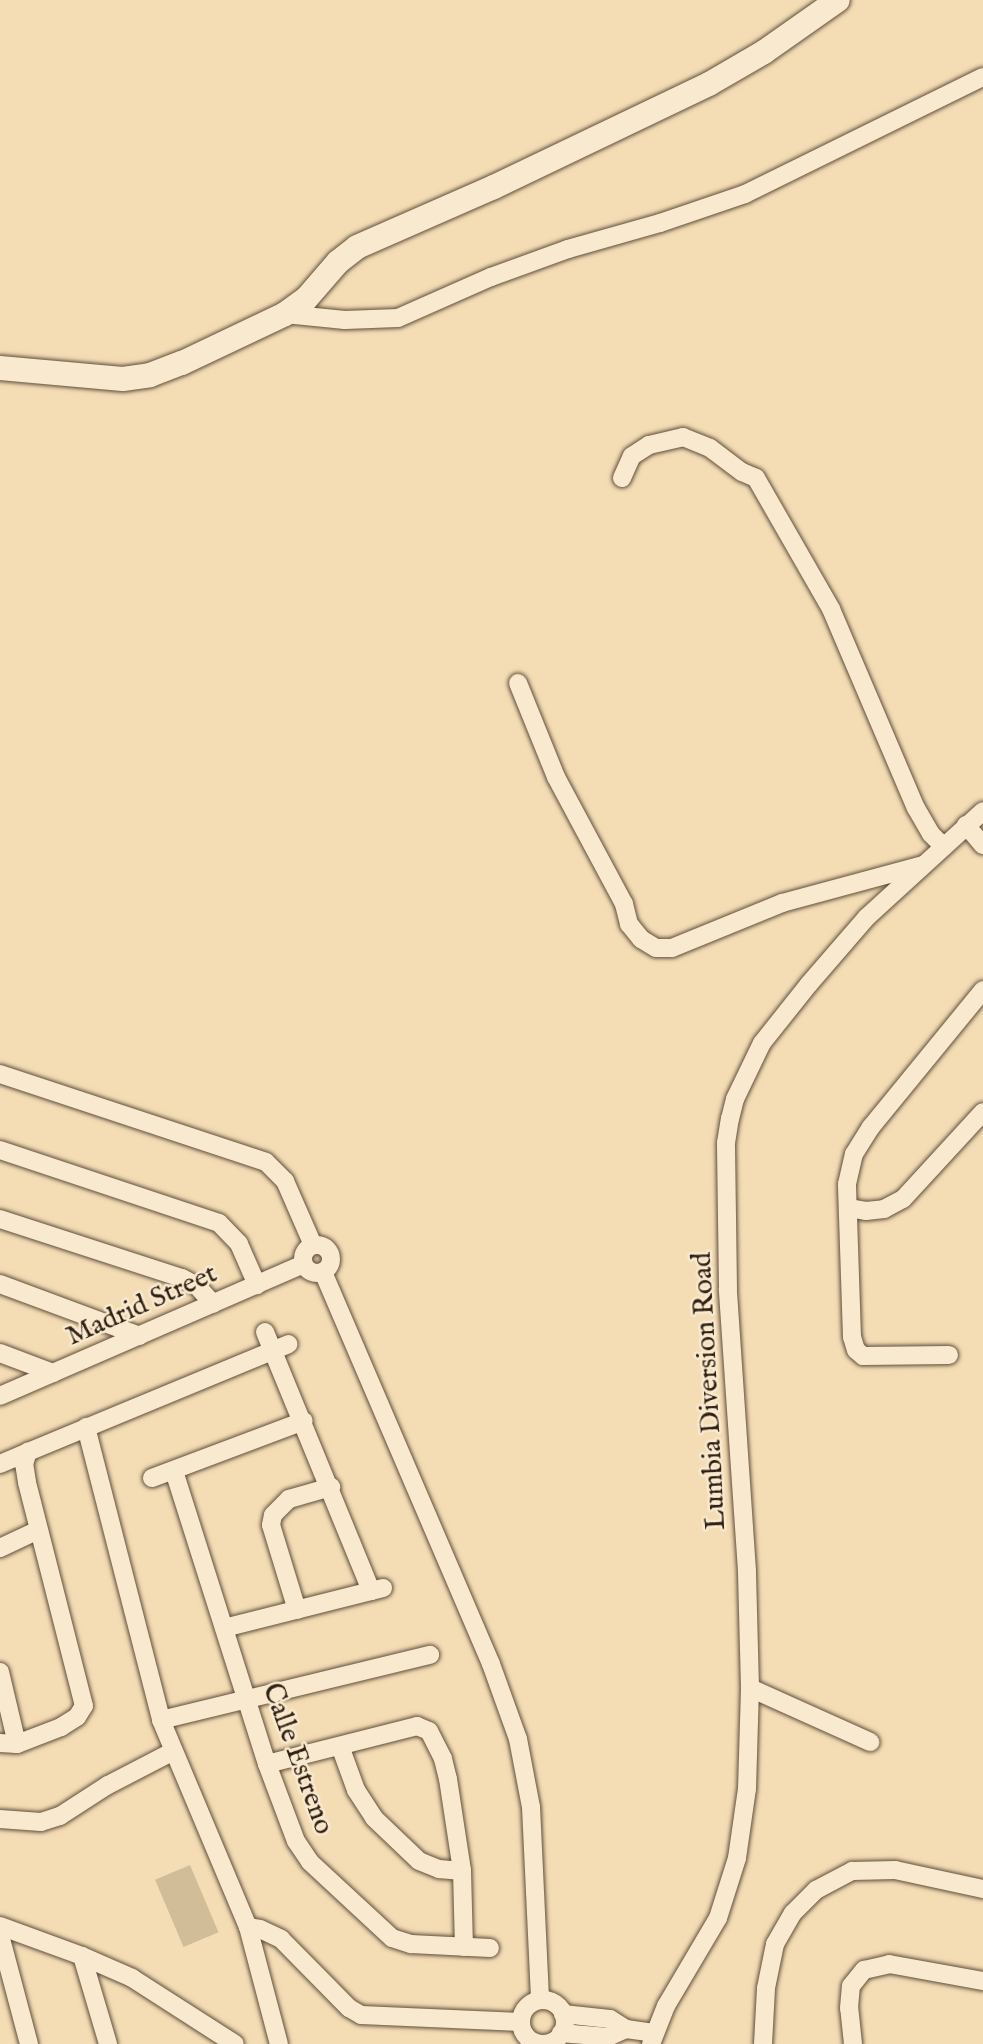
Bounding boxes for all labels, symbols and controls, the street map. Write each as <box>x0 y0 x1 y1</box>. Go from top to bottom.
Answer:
street label: Lumbia Diversion Road <box>686 1251 734 1531</box>
street label: Madrid Street <box>61 1258 223 1354</box>
street label: Calle Estreno <box>254 1679 340 1839</box>

